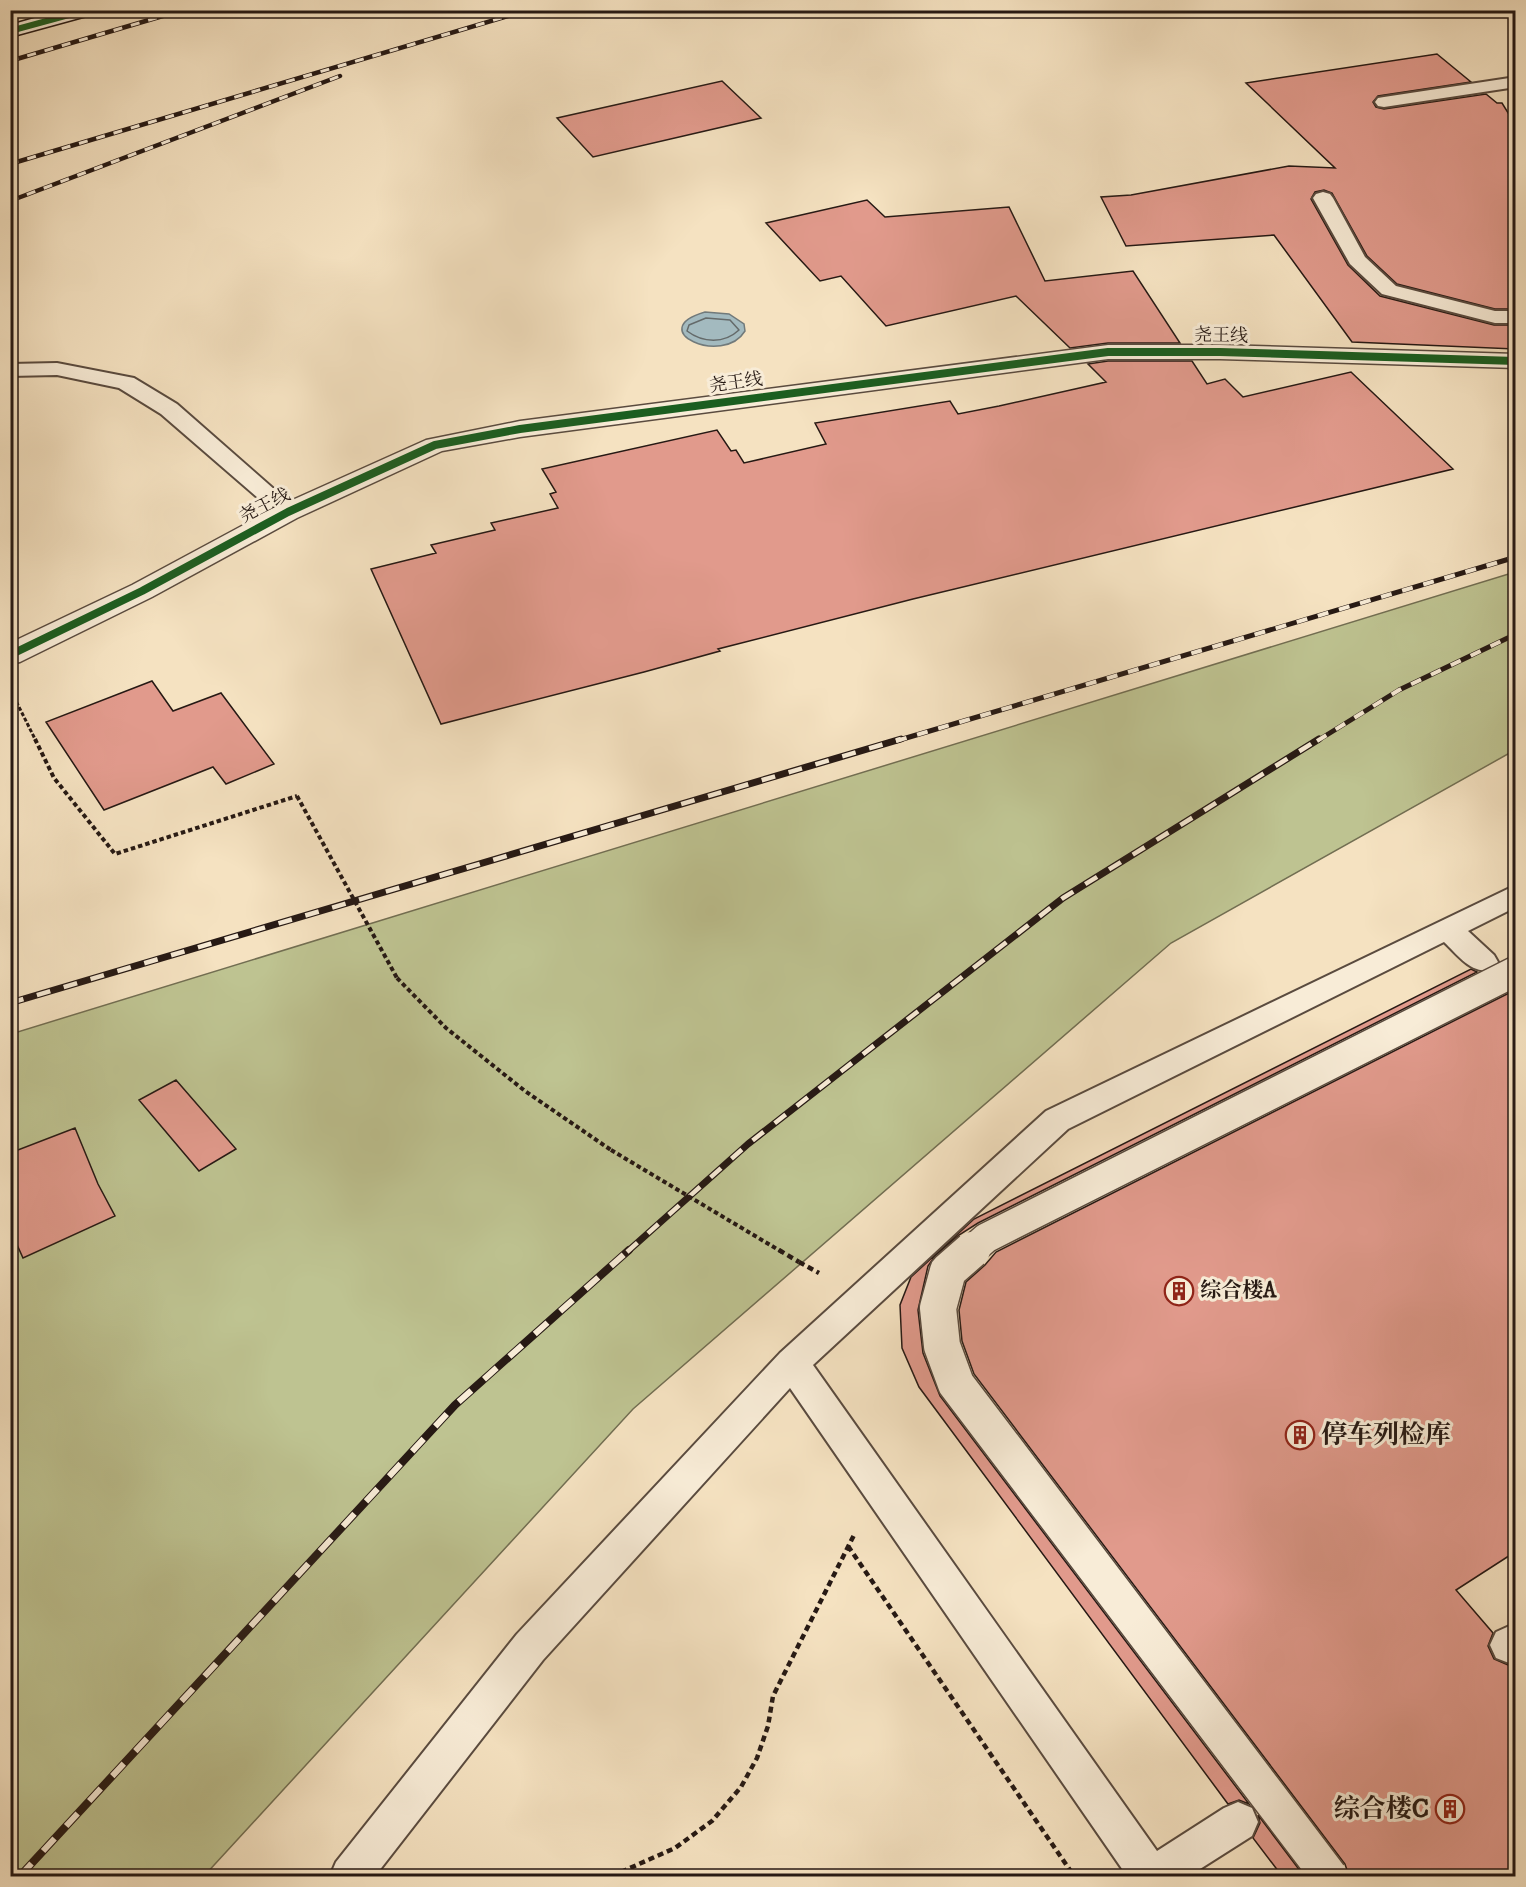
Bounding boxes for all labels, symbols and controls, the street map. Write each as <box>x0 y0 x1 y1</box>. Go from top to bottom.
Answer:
street label: 尧王线 <box>1194 325 1248 347</box>
street label: 尧王线 <box>708 368 764 398</box>
street label: 尧王线 <box>236 484 294 528</box>
building icon: 综合楼A <box>1163 1275 1195 1307</box>
place label: 综合楼A <box>1200 1278 1277 1304</box>
building icon: 停车列检库 <box>1284 1419 1316 1451</box>
place label: 停车列检库 <box>1321 1419 1451 1452</box>
place label: 综合楼C <box>1334 1793 1429 1826</box>
building icon: 综合楼C <box>1434 1793 1466 1825</box>

